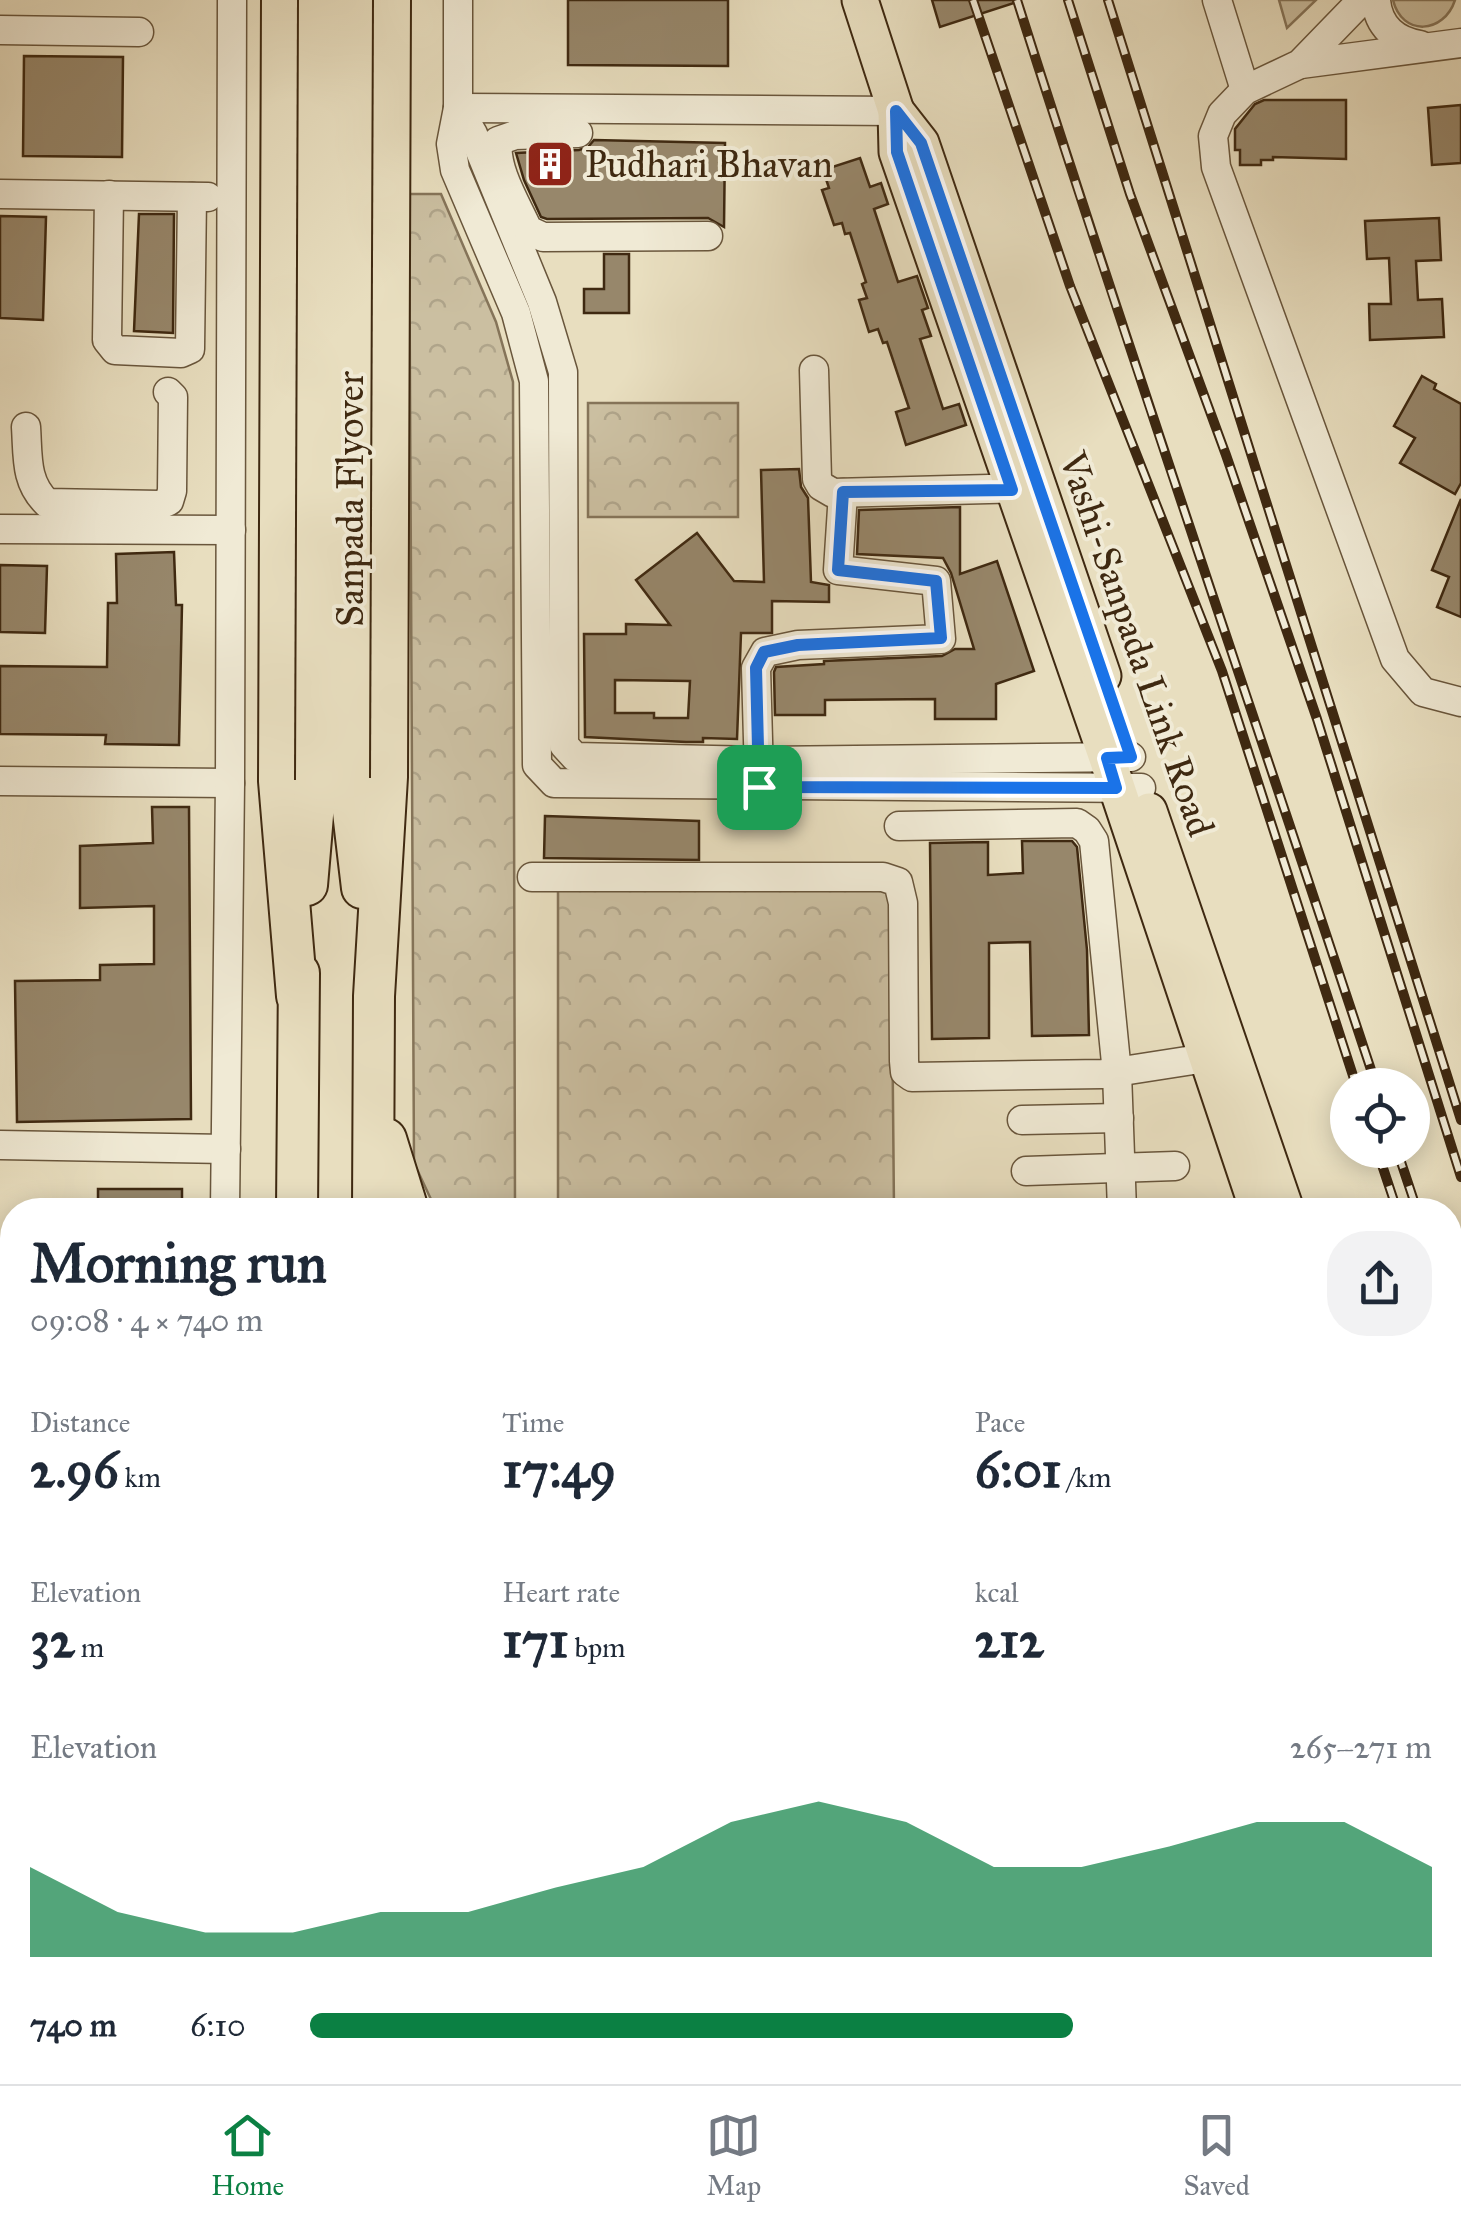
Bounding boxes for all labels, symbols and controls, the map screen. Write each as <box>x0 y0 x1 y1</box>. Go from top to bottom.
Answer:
building icon: Pudhari Bhavan <box>524 138 576 190</box>
place label: Pudhari Bhavan <box>585 141 833 187</box>
street label: Sanpada Flyover <box>327 370 373 627</box>
street label: Vashi-Sanpada Link Road <box>1049 445 1224 842</box>
pin <box>717 745 802 830</box>
icon: arrive <box>732 760 787 815</box>
map controls <box>1330 1068 1430 1168</box>
button: locate <box>1330 1068 1430 1168</box>
text: Morning run <box>30 1230 327 1297</box>
button: share <box>1327 1231 1432 1336</box>
text: 09:08 · 4 × 740 m <box>30 1301 263 1340</box>
text: Distance <box>30 1405 130 1440</box>
text: Time <box>502 1405 564 1440</box>
text: Pace <box>975 1405 1025 1440</box>
text: 2.96 <box>30 1440 119 1501</box>
text: 17:49 <box>502 1440 616 1501</box>
text: 6:01 <box>975 1440 1061 1501</box>
text: km <box>119 1460 161 1495</box>
text: /km <box>1061 1460 1111 1495</box>
text: Elevation <box>30 1575 141 1610</box>
text: Heart rate <box>502 1575 620 1610</box>
text: kcal <box>975 1575 1019 1610</box>
text: 32 <box>30 1610 75 1671</box>
text: 171 <box>502 1610 569 1671</box>
text: 212 <box>975 1610 1044 1671</box>
text: m <box>75 1630 104 1665</box>
text: bpm <box>569 1630 626 1665</box>
text: Elevation <box>30 1728 157 1767</box>
text: 265–271 m <box>1290 1728 1432 1767</box>
text: 740 m <box>30 2006 117 2045</box>
text: 6:10 <box>190 2006 246 2045</box>
tab: Home <box>211 2108 284 2203</box>
tab: Map <box>706 2108 761 2203</box>
tab: Saved <box>1183 2108 1250 2203</box>

